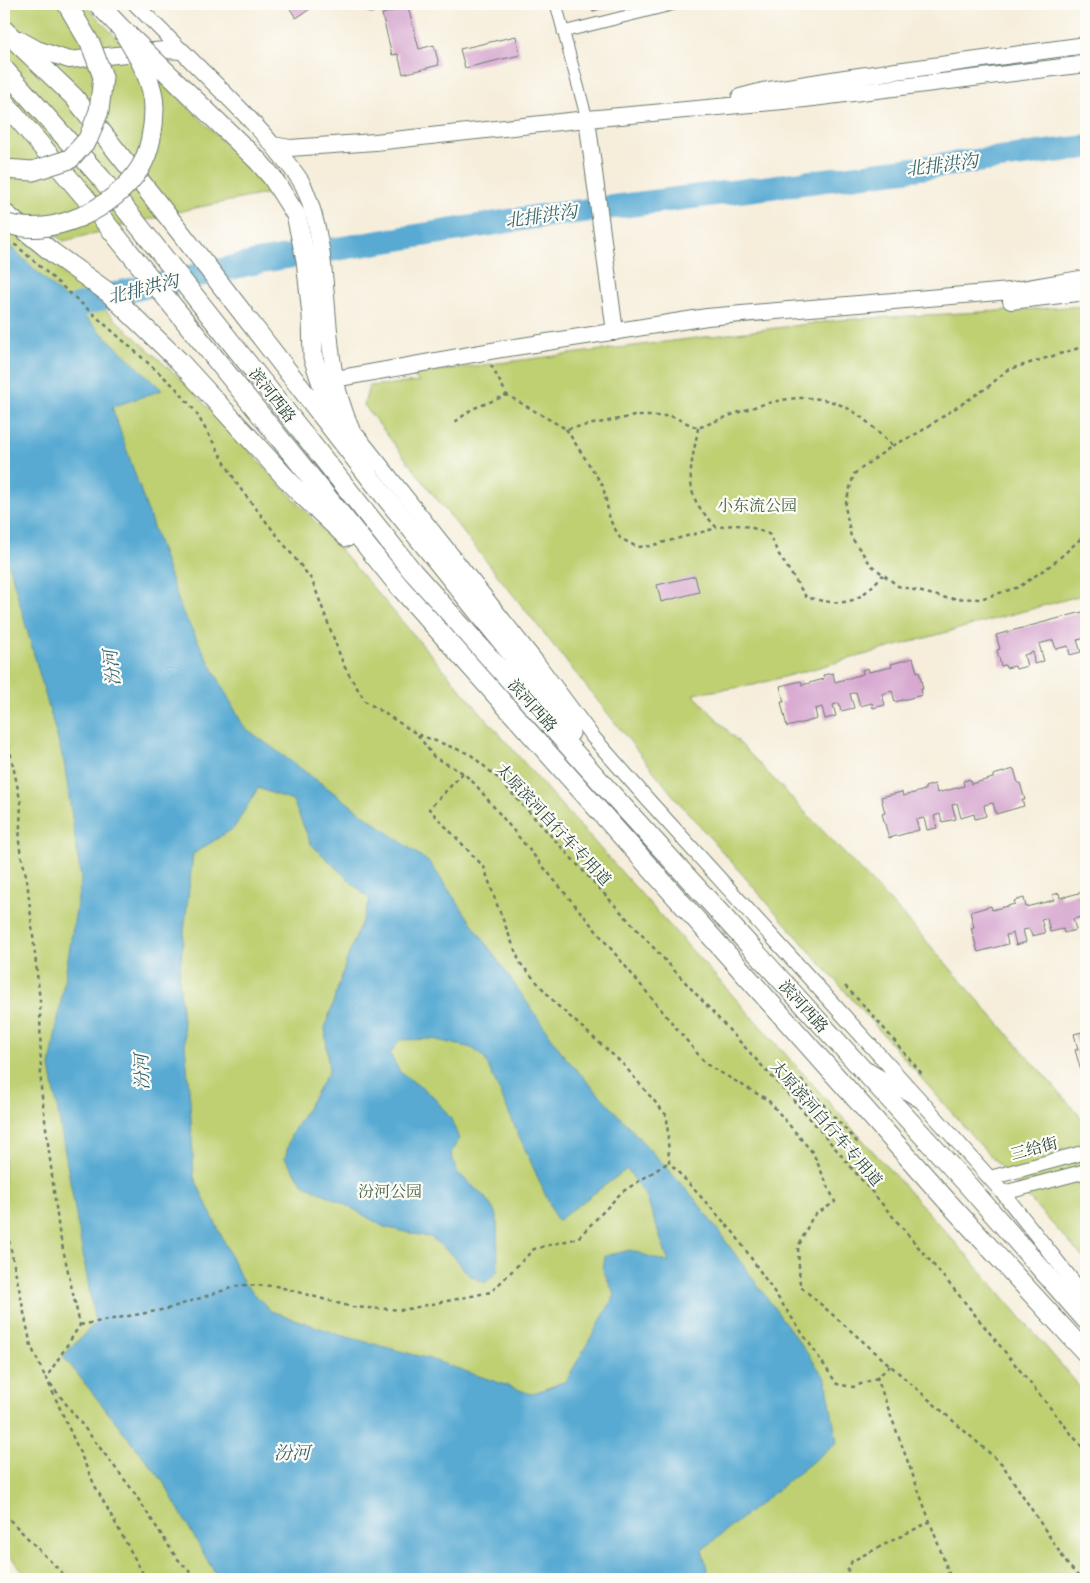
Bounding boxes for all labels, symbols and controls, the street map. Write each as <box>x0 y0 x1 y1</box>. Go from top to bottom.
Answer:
water label: 北排洪沟 <box>905 148 982 180</box>
water label: 北排洪沟 <box>504 199 581 232</box>
water label: 北排洪沟 <box>105 268 184 308</box>
street label: 滨河西路 <box>245 364 301 427</box>
park label: 小东流公园 <box>717 495 797 516</box>
water label: 汾河 <box>98 646 125 687</box>
street label: 滨河西路 <box>503 675 562 736</box>
street label: 太原滨河自行车专用道 <box>491 759 616 890</box>
street label: 滨河西路 <box>774 976 833 1037</box>
water label: 汾河 <box>129 1051 154 1090</box>
street label: 太原滨河自行车专用道 <box>766 1056 887 1191</box>
street label: 三给街 <box>1008 1132 1060 1165</box>
park label: 汾河公园 <box>358 1181 422 1202</box>
water label: 汾河 <box>274 1441 313 1464</box>

